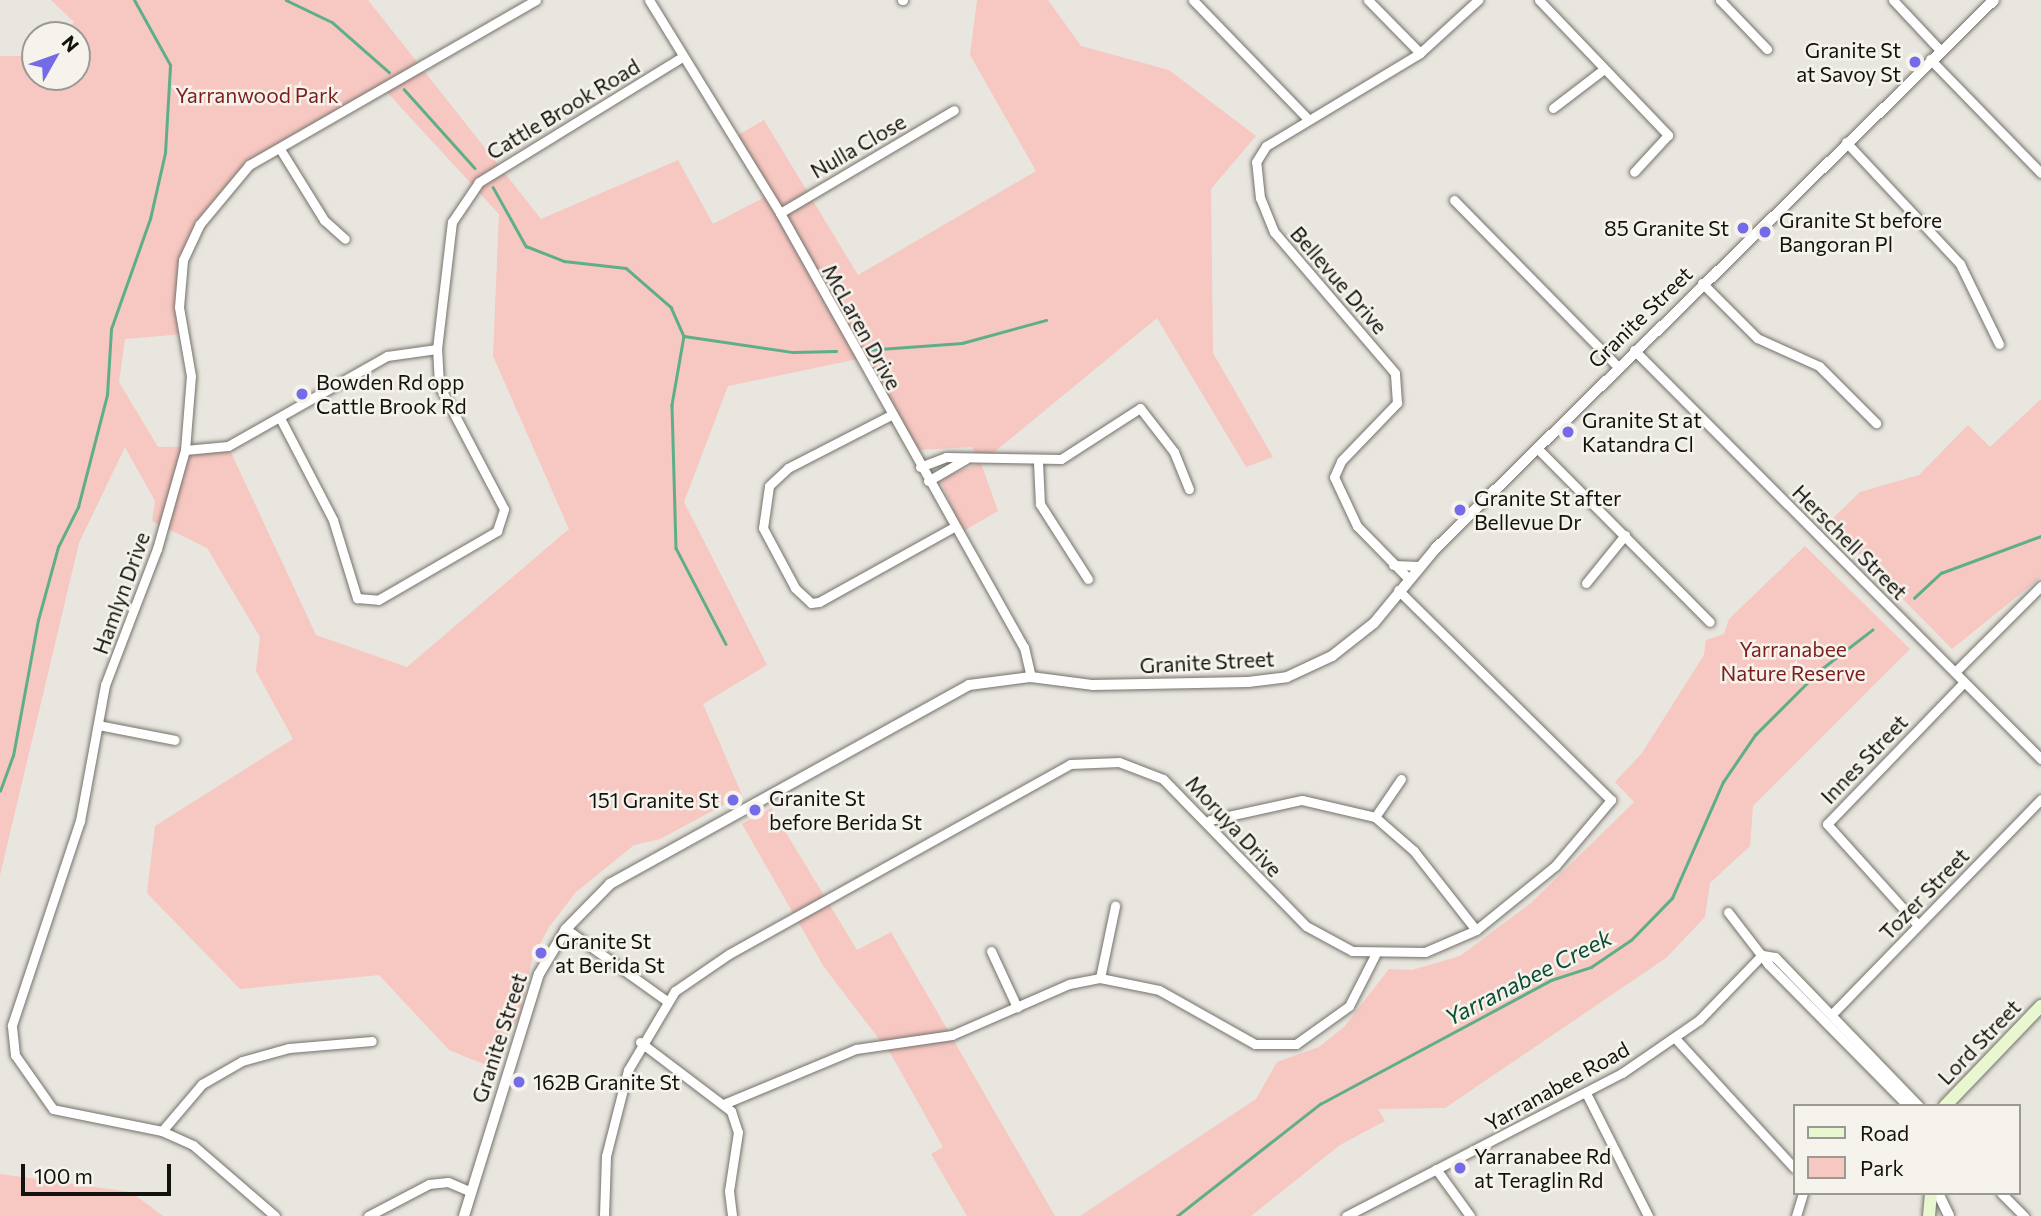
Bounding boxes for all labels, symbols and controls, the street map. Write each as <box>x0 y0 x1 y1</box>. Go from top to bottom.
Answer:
north arrow <box>21 21 91 91</box>
text: N <box>58 31 84 56</box>
place label: Granite St at Savoy St <box>1796 37 1901 87</box>
street label: Cattle Brook Road <box>482 53 644 165</box>
marker: Granite St at Savoy St <box>1907 54 1923 70</box>
park label: Yarranwood Park <box>175 82 339 108</box>
street label: Nulla Close <box>806 109 910 183</box>
place label: Granite St before Bangoran Pl <box>1779 207 1942 257</box>
place label: 85 Granite St <box>1604 215 1729 241</box>
marker: 85 Granite St <box>1735 220 1751 236</box>
street label: Bellevue Drive <box>1285 221 1393 339</box>
marker: Granite St before Bangoran Pl <box>1757 224 1773 240</box>
street label: McLaren Drive <box>817 260 907 394</box>
street label: Granite Street <box>1583 261 1697 373</box>
place label: Bowden Rd opp Cattle Brook Rd <box>316 369 467 419</box>
marker: Bowden Rd opp Cattle Brook Rd <box>294 386 310 402</box>
place label: Granite St at Katandra Cl <box>1582 407 1702 457</box>
marker: Granite St at Katandra Cl <box>1560 424 1576 440</box>
street label: Herschell Street <box>1787 479 1913 605</box>
place label: Granite St after Bellevue Dr <box>1474 485 1621 535</box>
marker: Granite St after Bellevue Dr <box>1452 502 1468 518</box>
street label: Hamlyn Drive <box>87 529 155 657</box>
park label: Yarranabee Nature Reserve <box>1720 636 1866 686</box>
street label: Granite Street <box>1139 646 1275 678</box>
street label: Innes Street <box>1815 709 1913 809</box>
street label: Moruya Drive <box>1181 770 1287 882</box>
place label: Granite St before Berida St <box>769 785 922 835</box>
place label: 151 Granite St <box>589 787 719 813</box>
marker: 151 Granite St <box>725 792 741 808</box>
marker: Granite St before Berida St <box>747 802 763 818</box>
street label: Tozer Street <box>1874 843 1974 945</box>
water label: Yarranabee Creek <box>1440 923 1616 1031</box>
place label: Granite St at Berida St <box>555 928 665 978</box>
marker: Granite St at Berida St <box>533 945 549 961</box>
street label: Granite Street <box>466 970 532 1106</box>
street label: Lord Street <box>1932 994 2026 1090</box>
street label: Yarranabee Road <box>1481 1036 1633 1136</box>
place label: 162B Granite St <box>533 1069 680 1095</box>
marker: 162B Granite St <box>511 1074 527 1090</box>
legend <box>1792 1104 2020 1195</box>
text: Road <box>1860 1120 1909 1145</box>
place label: Yarranabee Rd at Teraglin Rd <box>1474 1143 1611 1193</box>
scale bar <box>24 1150 175 1194</box>
text: Park <box>1860 1155 1904 1180</box>
marker: Yarranabee Rd at Teraglin Rd <box>1452 1160 1468 1176</box>
text: 100 m <box>34 1163 93 1188</box>

